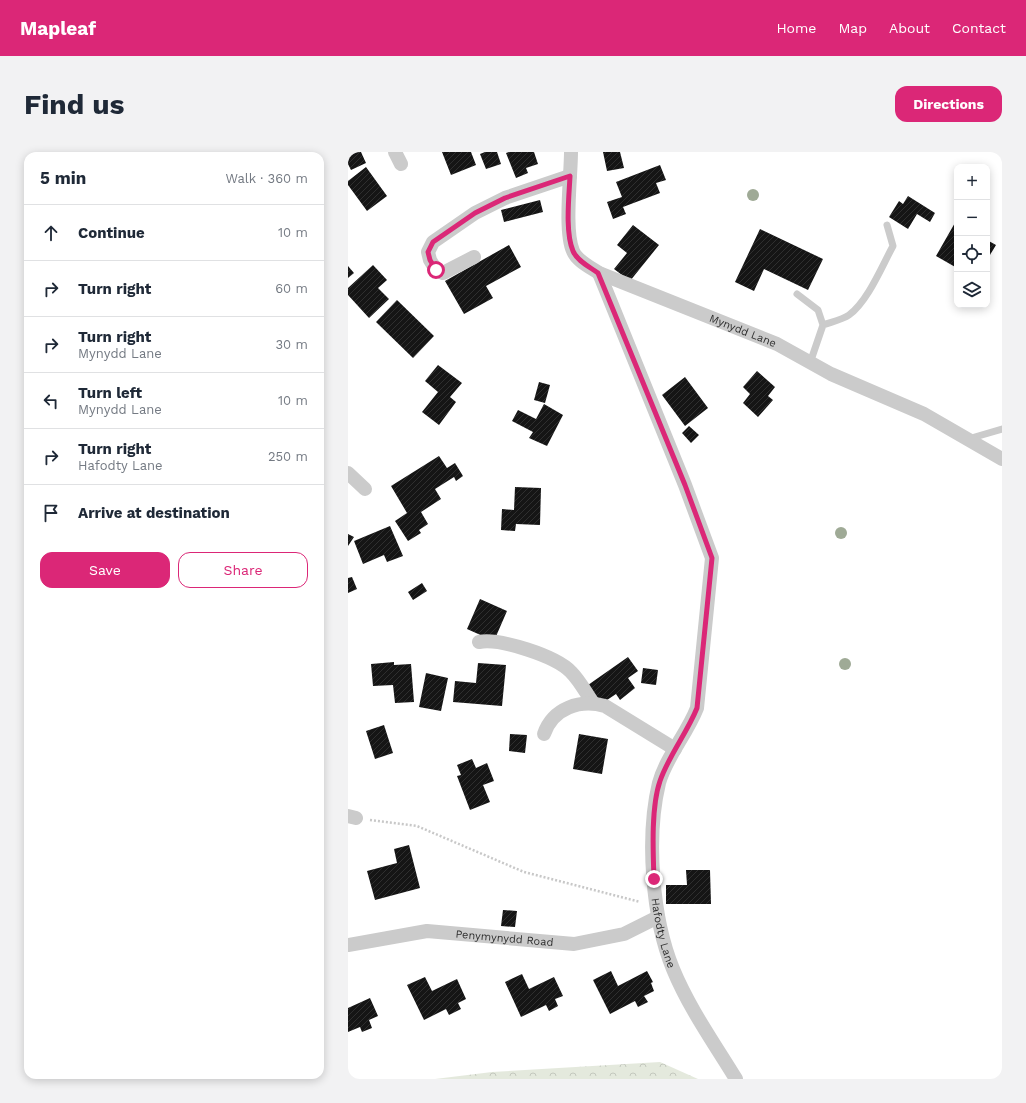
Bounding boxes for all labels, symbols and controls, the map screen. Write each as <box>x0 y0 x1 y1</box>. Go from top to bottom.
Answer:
text: Mapleaf <box>20 17 96 40</box>
text: Home <box>776 20 816 36</box>
text: Map <box>838 20 867 36</box>
text: About <box>889 20 930 36</box>
text: Contact <box>952 20 1006 36</box>
button: Directions <box>895 86 1002 122</box>
text: Find us <box>24 88 124 121</box>
map controls <box>954 164 990 308</box>
button: + <box>954 164 990 200</box>
text: 5 min <box>40 168 86 188</box>
text: Walk · 360 m <box>225 171 308 186</box>
button: − <box>954 200 990 236</box>
icon: ahead <box>40 222 62 244</box>
text: Continue <box>78 224 145 242</box>
text: 10 m <box>278 225 308 240</box>
button: locate <box>954 236 990 272</box>
route start <box>427 261 445 279</box>
button: layers <box>954 272 990 308</box>
icon: right <box>40 278 62 300</box>
text: Turn right <box>78 280 151 298</box>
text: 60 m <box>275 281 308 296</box>
street label: Mynydd Lane <box>707 312 778 350</box>
text: Turn right <box>78 328 151 346</box>
icon: right <box>40 334 62 356</box>
text: 30 m <box>276 337 308 352</box>
text: Mynydd Lane <box>78 346 162 361</box>
text: Turn left <box>78 384 142 402</box>
icon: left <box>40 390 62 412</box>
text: 10 m <box>278 393 308 408</box>
text: Mynydd Lane <box>78 402 162 417</box>
text: Turn right <box>78 440 151 458</box>
icon: right <box>40 446 62 468</box>
text: 250 m <box>268 449 308 464</box>
text: Hafodty Lane <box>78 458 163 473</box>
icon: arrive <box>40 502 62 524</box>
text: Arrive at destination <box>78 504 230 522</box>
button: Save <box>40 552 170 588</box>
button: Share <box>178 552 308 588</box>
route end <box>645 870 663 888</box>
street label: Hafodty Lane <box>648 897 678 970</box>
street label: Penymynydd Road <box>455 928 554 949</box>

